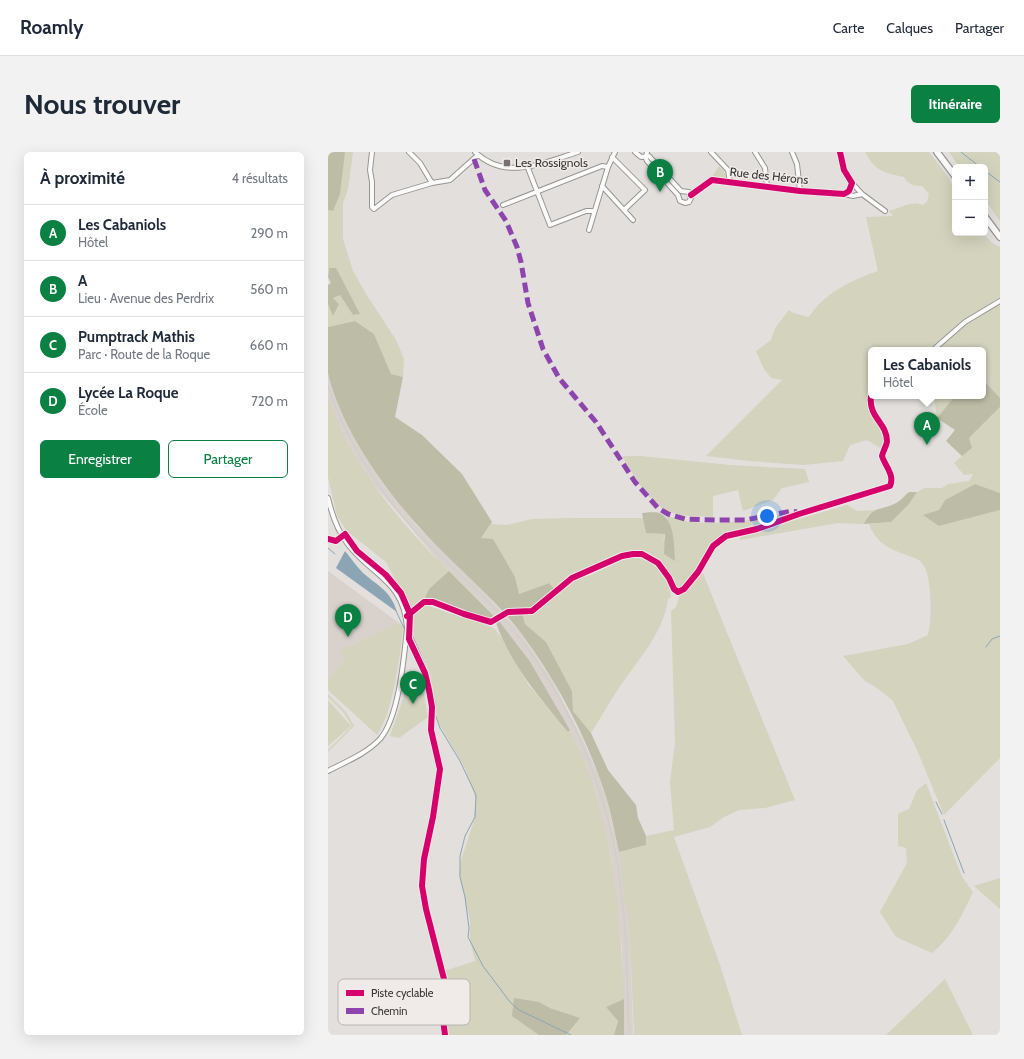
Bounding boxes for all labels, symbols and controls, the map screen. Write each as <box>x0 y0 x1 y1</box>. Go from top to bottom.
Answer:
text: Roamly <box>20 16 83 39</box>
text: Carte <box>833 19 864 37</box>
text: Calques <box>886 19 933 37</box>
text: Partager <box>955 19 1004 37</box>
button: Itinéraire <box>911 85 1000 123</box>
text: Nous trouver <box>24 87 180 121</box>
place label: Les Rossignols <box>515 155 588 170</box>
marker: Les Rossignols <box>502 158 512 168</box>
pin: B <box>647 159 673 192</box>
street label: Rue des Hérons <box>729 164 809 187</box>
map controls <box>952 164 988 236</box>
button: + <box>952 164 988 200</box>
text: À proximité <box>40 168 125 188</box>
text: 4 résultats <box>232 170 288 186</box>
button: − <box>952 200 988 236</box>
text: Les Cabaniols <box>78 216 166 234</box>
text: A <box>49 225 57 241</box>
text: 290 m <box>250 225 288 241</box>
text: Hôtel <box>78 234 108 250</box>
text: A <box>78 272 87 290</box>
text: B <box>49 281 57 297</box>
text: 560 m <box>250 281 288 297</box>
text: Lieu · Avenue des Perdrix <box>78 290 214 306</box>
text: Pumptrack Mathis <box>78 328 195 346</box>
text: C <box>49 337 57 353</box>
text: 660 m <box>250 337 288 353</box>
text: Parc · Route de la Roque <box>78 346 210 362</box>
popup <box>868 347 986 399</box>
text: Les Cabaniols <box>883 356 971 374</box>
text: Hôtel <box>883 374 913 390</box>
text: Lycée La Roque <box>78 384 179 402</box>
text: D <box>48 393 58 409</box>
text: 720 m <box>251 393 288 409</box>
text: École <box>78 402 108 418</box>
pin: A <box>914 412 940 445</box>
button: Enregistrer <box>40 440 160 478</box>
button: Partager <box>168 440 288 478</box>
your location <box>757 506 777 526</box>
pin: D <box>335 604 361 637</box>
pin: C <box>400 671 426 704</box>
legend <box>338 979 470 1025</box>
text: Piste cyclable <box>371 986 434 1000</box>
text: Chemin <box>371 1004 408 1018</box>

